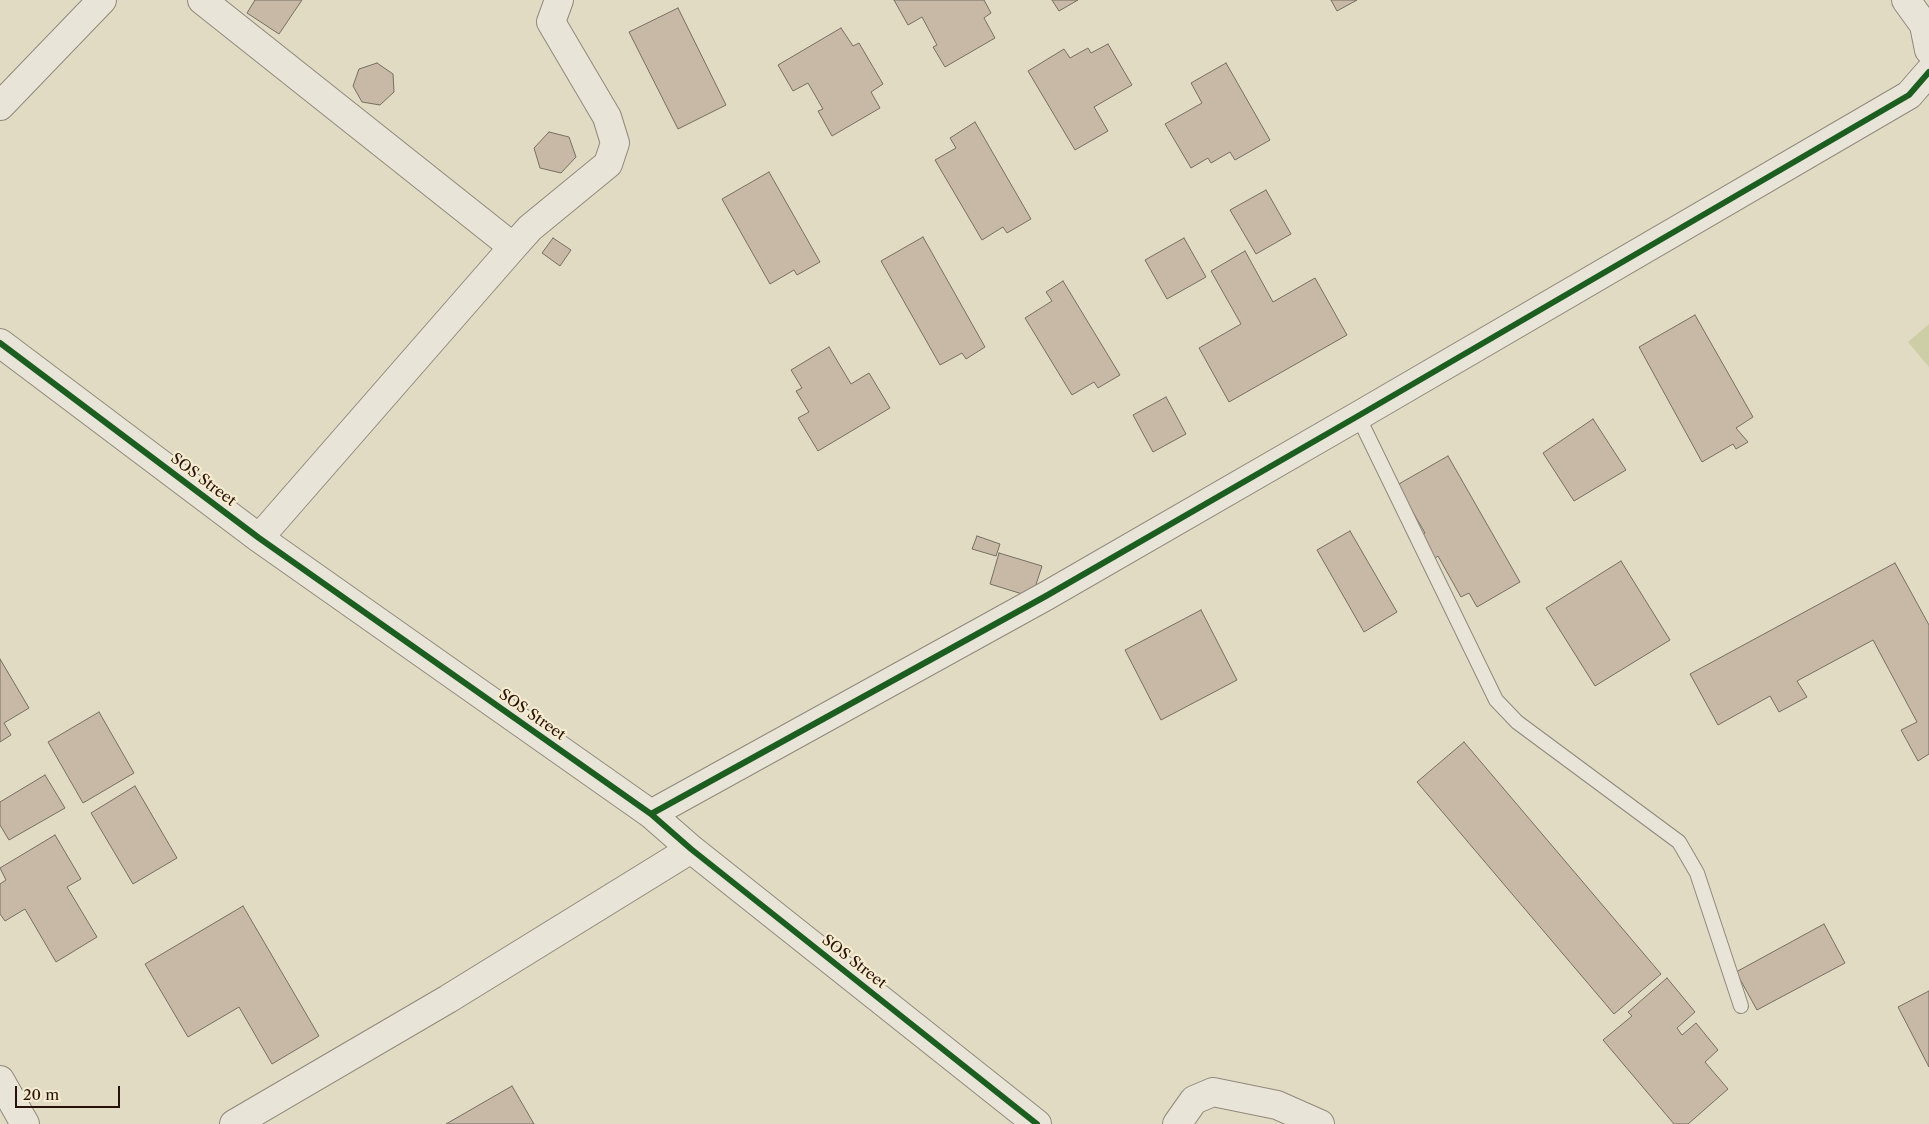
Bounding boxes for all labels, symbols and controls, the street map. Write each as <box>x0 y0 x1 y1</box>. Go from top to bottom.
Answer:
street label: SOS Street <box>167 450 239 510</box>
street label: SOS Street <box>495 686 569 744</box>
street label: SOS Street <box>818 931 890 993</box>
scale bar <box>18 1076 122 1108</box>
text: 20 m <box>23 1085 59 1104</box>

